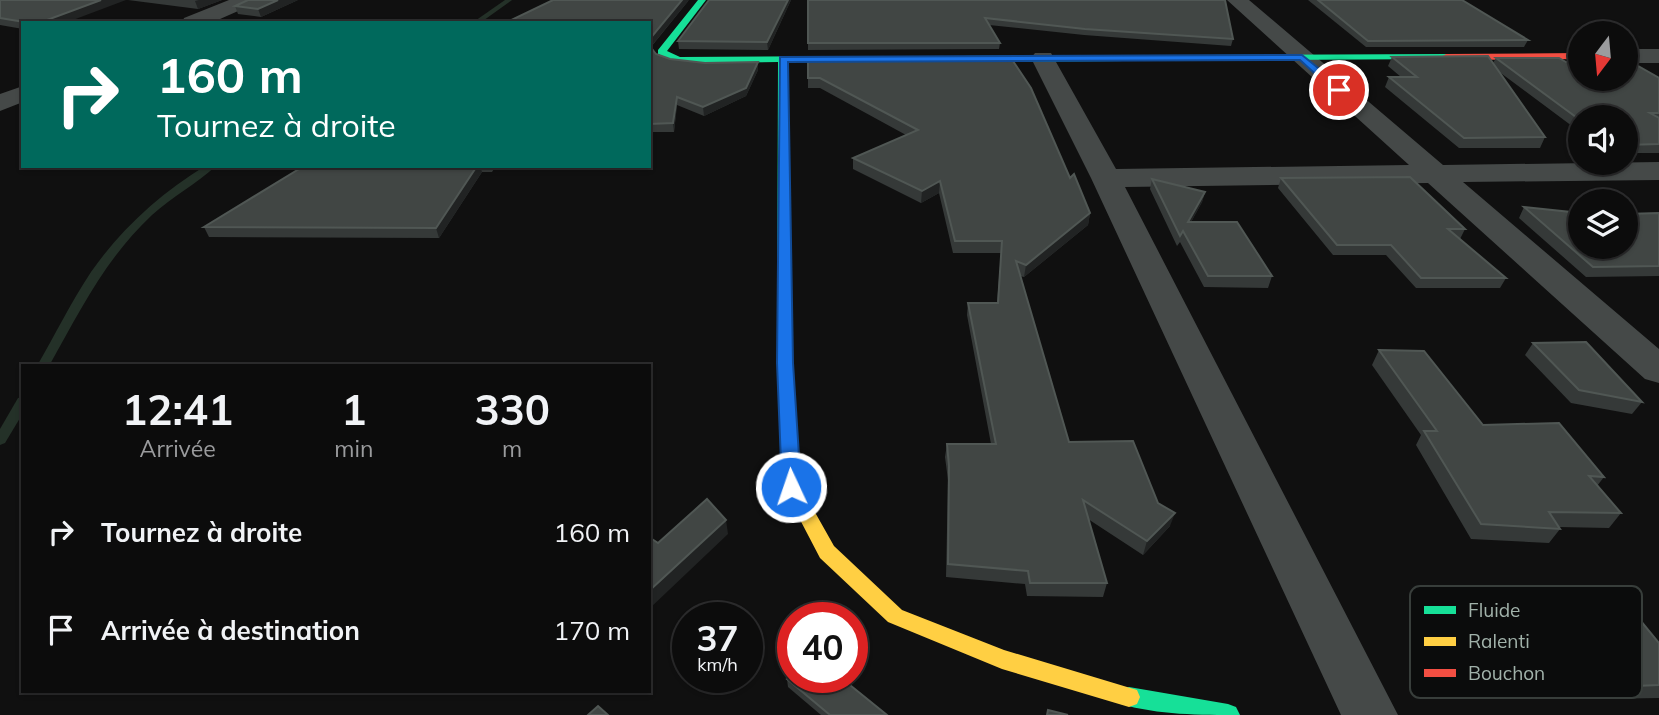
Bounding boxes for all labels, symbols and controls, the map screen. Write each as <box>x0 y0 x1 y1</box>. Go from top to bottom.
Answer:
north arrow <box>1568 21 1638 91</box>
map controls <box>1568 21 1638 259</box>
text: 160 m <box>157 44 303 105</box>
icon: right <box>42 49 133 140</box>
pin <box>1309 60 1369 120</box>
icon: arrive <box>1320 71 1358 109</box>
text: Tournez à droite <box>157 105 396 145</box>
button: sound <box>1568 105 1638 175</box>
button: layers <box>1568 189 1638 259</box>
text: 12:41 <box>122 383 233 436</box>
text: 1 <box>341 383 366 436</box>
text: 330 <box>474 383 550 436</box>
text: Arrivée <box>140 434 216 463</box>
text: min <box>334 434 373 463</box>
text: m <box>502 434 522 463</box>
position arrow <box>754 450 828 524</box>
icon: right <box>42 513 80 551</box>
text: Tournez à droite <box>101 516 302 549</box>
text: 160 m <box>554 516 630 549</box>
legend <box>1410 586 1642 698</box>
text: Fluide <box>1468 598 1520 622</box>
speed limit sign: 40 <box>777 602 868 693</box>
icon: arrive <box>42 611 80 649</box>
text: Arrivée à destination <box>101 614 360 647</box>
text: 170 m <box>554 614 630 647</box>
text: 37 <box>696 616 739 660</box>
text: Ralenti <box>1468 629 1530 653</box>
text: km/h <box>697 653 738 676</box>
text: Bouchon <box>1468 661 1545 685</box>

